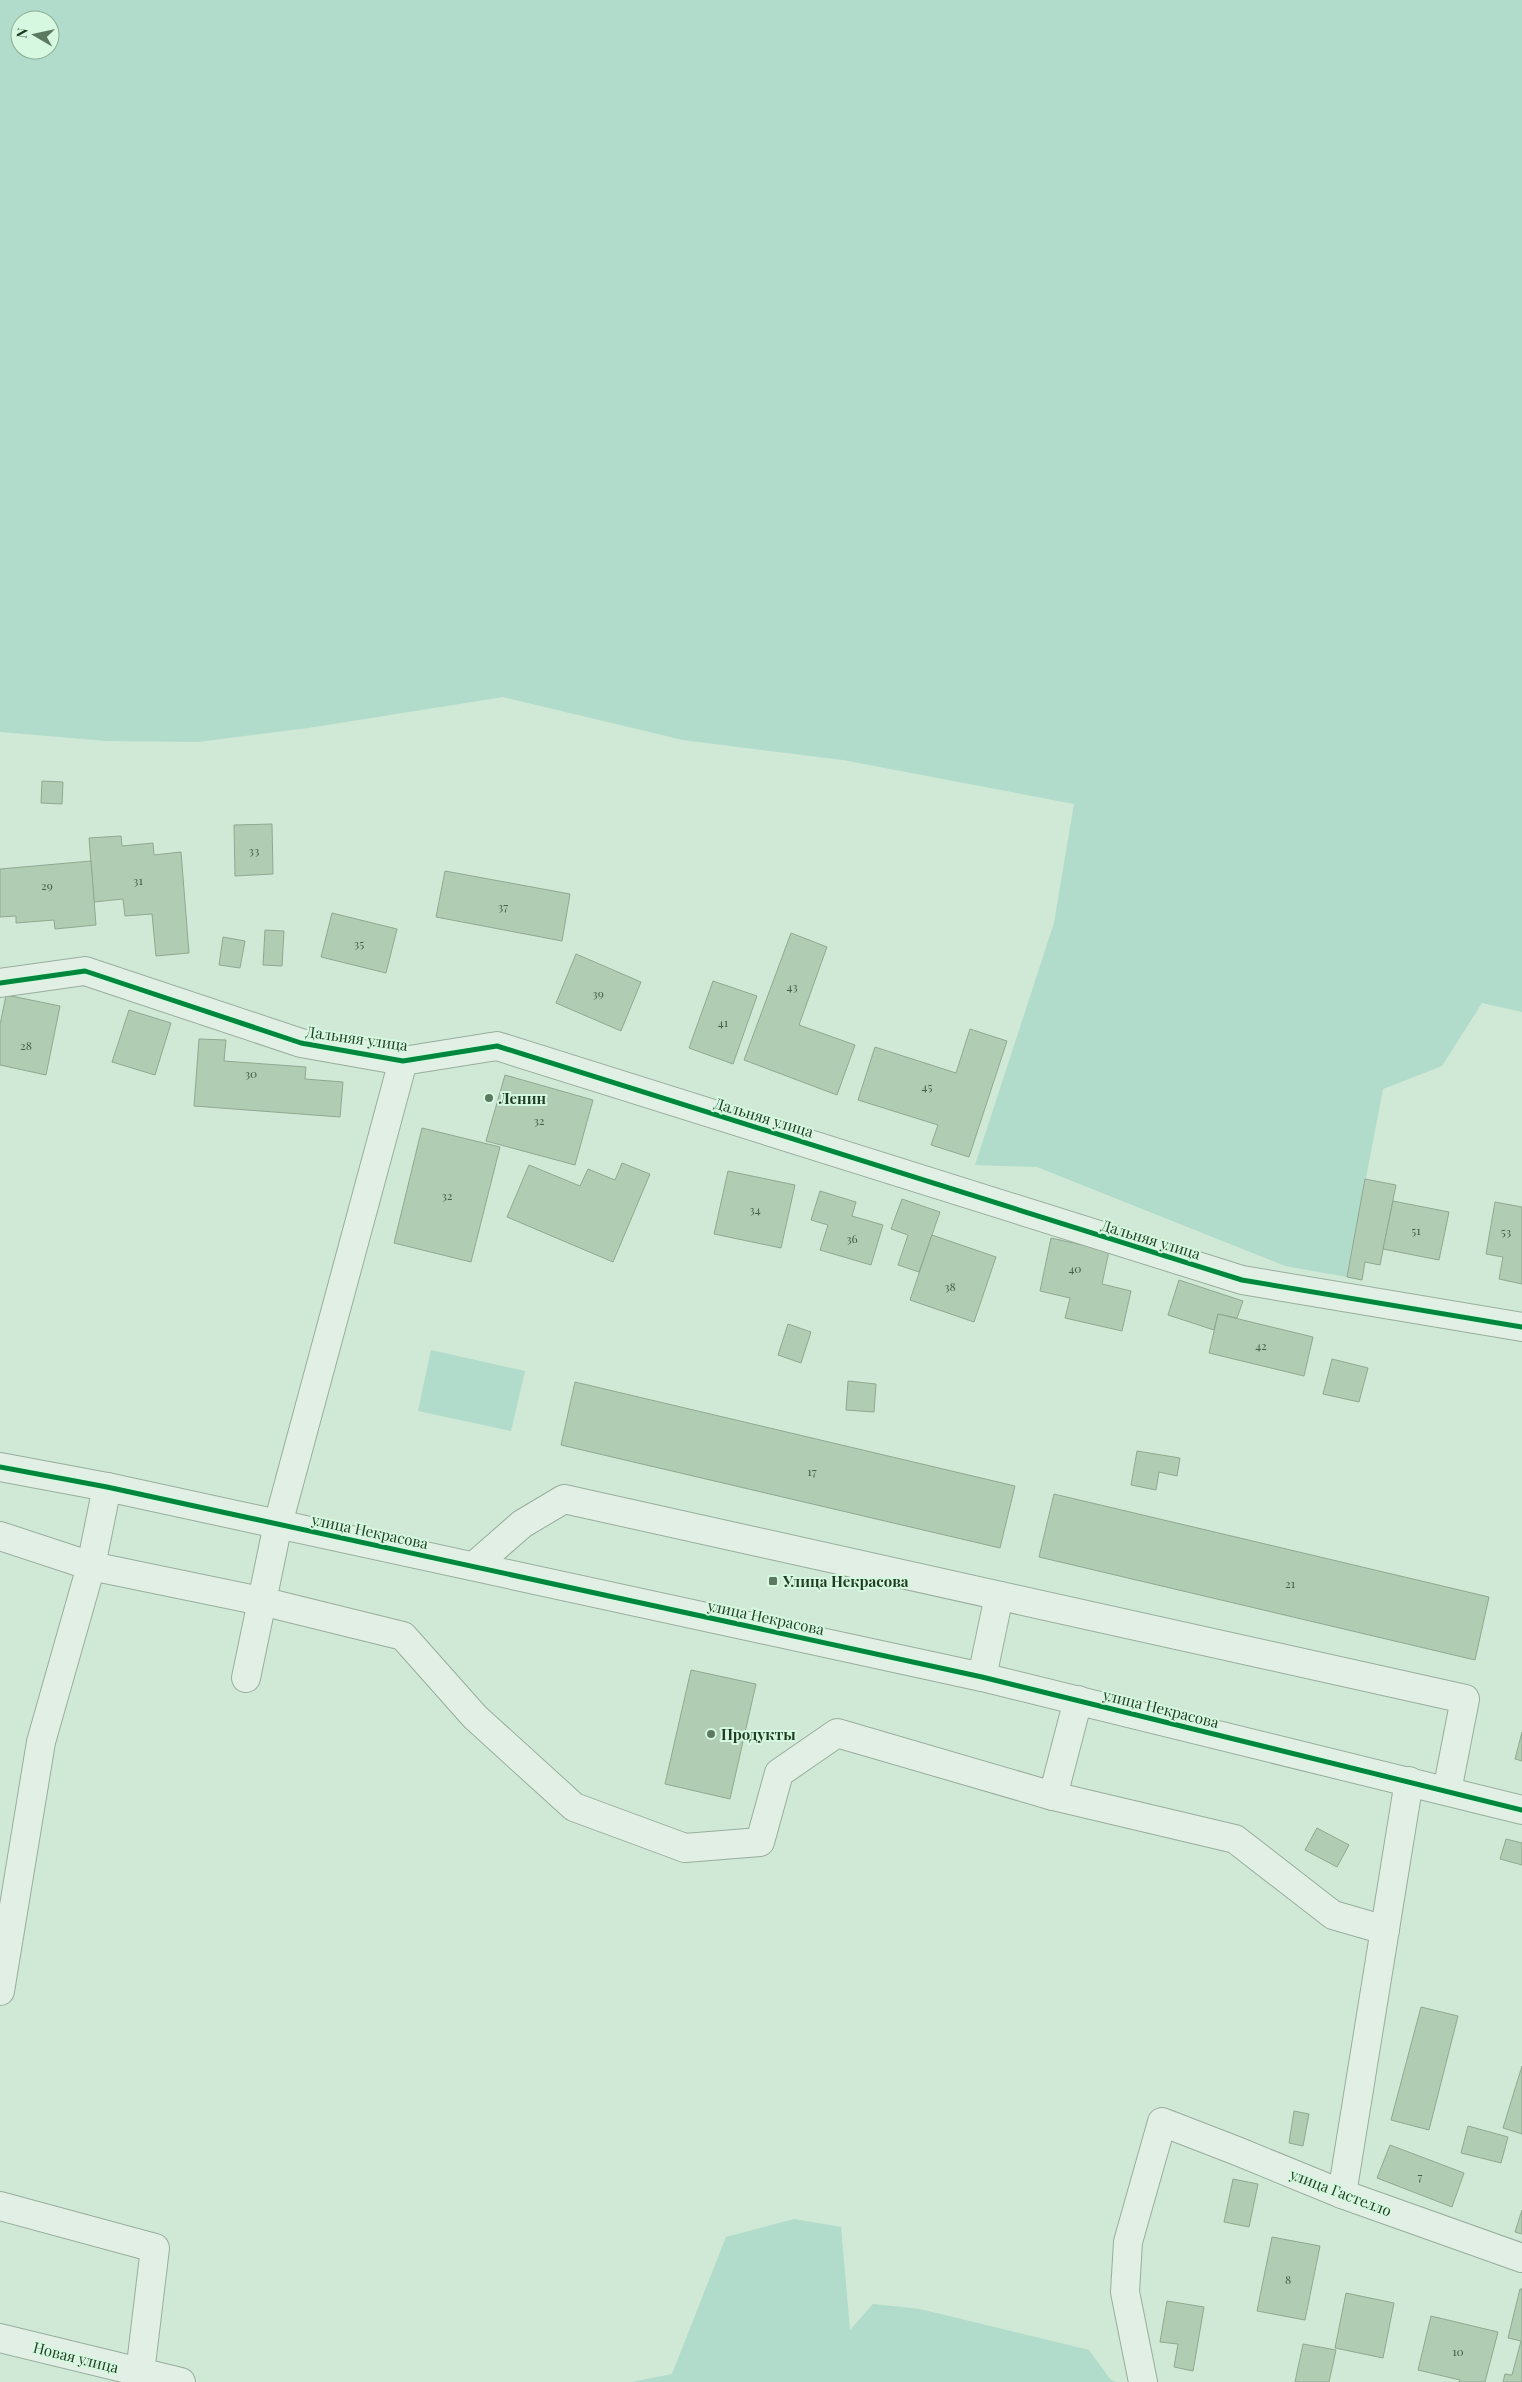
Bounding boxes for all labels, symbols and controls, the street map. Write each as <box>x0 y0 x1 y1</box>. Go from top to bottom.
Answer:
north arrow <box>10 10 60 60</box>
text: N <box>11 26 32 39</box>
house number: 33 <box>249 842 259 858</box>
house number: 31 <box>133 872 143 888</box>
house number: 29 <box>41 877 53 893</box>
house number: 37 <box>498 898 508 914</box>
house number: 35 <box>354 935 364 951</box>
house number: 43 <box>786 978 798 994</box>
house number: 39 <box>592 985 604 1001</box>
house number: 41 <box>718 1014 729 1030</box>
street label: Дальняя улица <box>305 1021 410 1055</box>
house number: 28 <box>20 1037 32 1053</box>
house number: 30 <box>245 1065 257 1081</box>
house number: 45 <box>922 1078 932 1094</box>
place label: Ленин <box>498 1088 546 1108</box>
marker: Ленин <box>483 1092 495 1104</box>
street label: Дальняя улица <box>712 1092 817 1142</box>
house number: 32 <box>533 1112 545 1128</box>
house number: 32 <box>441 1187 453 1203</box>
house number: 34 <box>749 1201 761 1217</box>
street label: Дальняя улица <box>1099 1214 1204 1264</box>
house number: 51 <box>1411 1222 1421 1238</box>
house number: 53 <box>1501 1223 1511 1239</box>
house number: 36 <box>846 1230 858 1246</box>
house number: 40 <box>1068 1260 1082 1276</box>
house number: 38 <box>944 1278 956 1294</box>
house number: 42 <box>1255 1337 1267 1353</box>
house number: 17 <box>807 1463 817 1479</box>
street label: улица Некрасова <box>309 1509 431 1553</box>
place label: Улица Некрасова <box>782 1571 909 1591</box>
marker: Улица Некрасова <box>767 1575 779 1587</box>
house number: 21 <box>1285 1575 1296 1591</box>
street label: улица Некрасова <box>705 1595 827 1639</box>
street label: улица Некрасова <box>1100 1684 1222 1732</box>
place label: Продукты <box>721 1724 796 1744</box>
marker: Продукты <box>705 1728 717 1740</box>
street label: улица Гастелло <box>1286 2163 1395 2221</box>
house number: 7 <box>1418 2168 1423 2184</box>
house number: 8 <box>1285 2271 1291 2287</box>
street label: Новая улица <box>31 2337 121 2377</box>
house number: 10 <box>1452 2343 1464 2359</box>

